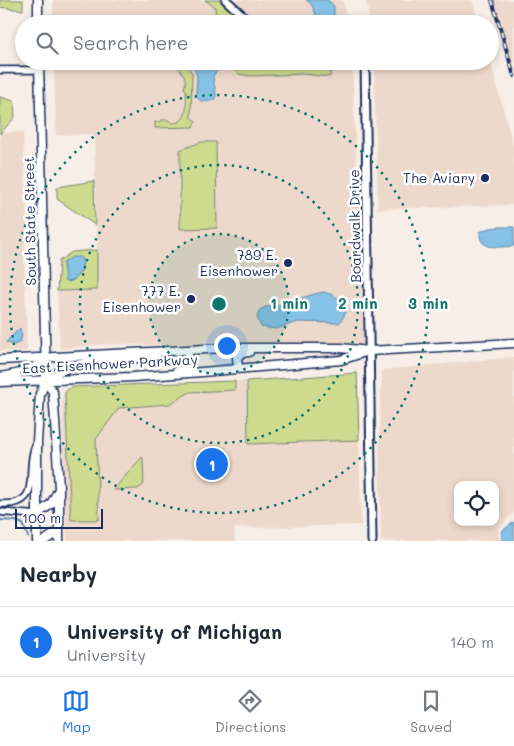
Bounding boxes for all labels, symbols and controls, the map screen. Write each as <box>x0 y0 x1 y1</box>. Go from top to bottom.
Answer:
search box <box>15 15 499 70</box>
icon: search <box>33 29 61 57</box>
text: Search here <box>73 30 189 55</box>
street label: South State Street <box>19 156 40 286</box>
place label: The Aviary <box>403 168 475 187</box>
street label: Boardwalk Drive <box>344 169 365 283</box>
marker: The Aviary <box>479 172 491 184</box>
place label: 789 E. Eisenhower <box>200 245 278 280</box>
marker: 789 E. Eisenhower <box>282 257 294 269</box>
place label: 777 E. Eisenhower <box>103 281 181 316</box>
marker: 777 E. Eisenhower <box>185 293 197 305</box>
text: 1 min <box>270 293 308 313</box>
text: 2 min <box>338 293 378 313</box>
text: 3 min <box>408 293 448 313</box>
centre of rings <box>210 295 228 313</box>
your location <box>214 333 240 359</box>
street label: East Eisenhower Parkway <box>22 349 198 378</box>
pin: 1 <box>196 445 228 483</box>
map controls <box>454 481 499 526</box>
button: locate <box>454 481 499 526</box>
scale bar <box>15 506 102 529</box>
text: 100 m <box>22 508 61 527</box>
text: Nearby <box>20 560 97 587</box>
text: University of Michigan <box>67 619 282 644</box>
text: 1 <box>32 631 40 652</box>
text: 140 m <box>450 631 494 652</box>
text: University <box>67 644 146 665</box>
tab: Map <box>62 687 91 736</box>
tab: Directions <box>215 687 286 736</box>
tab: Saved <box>410 687 452 736</box>

